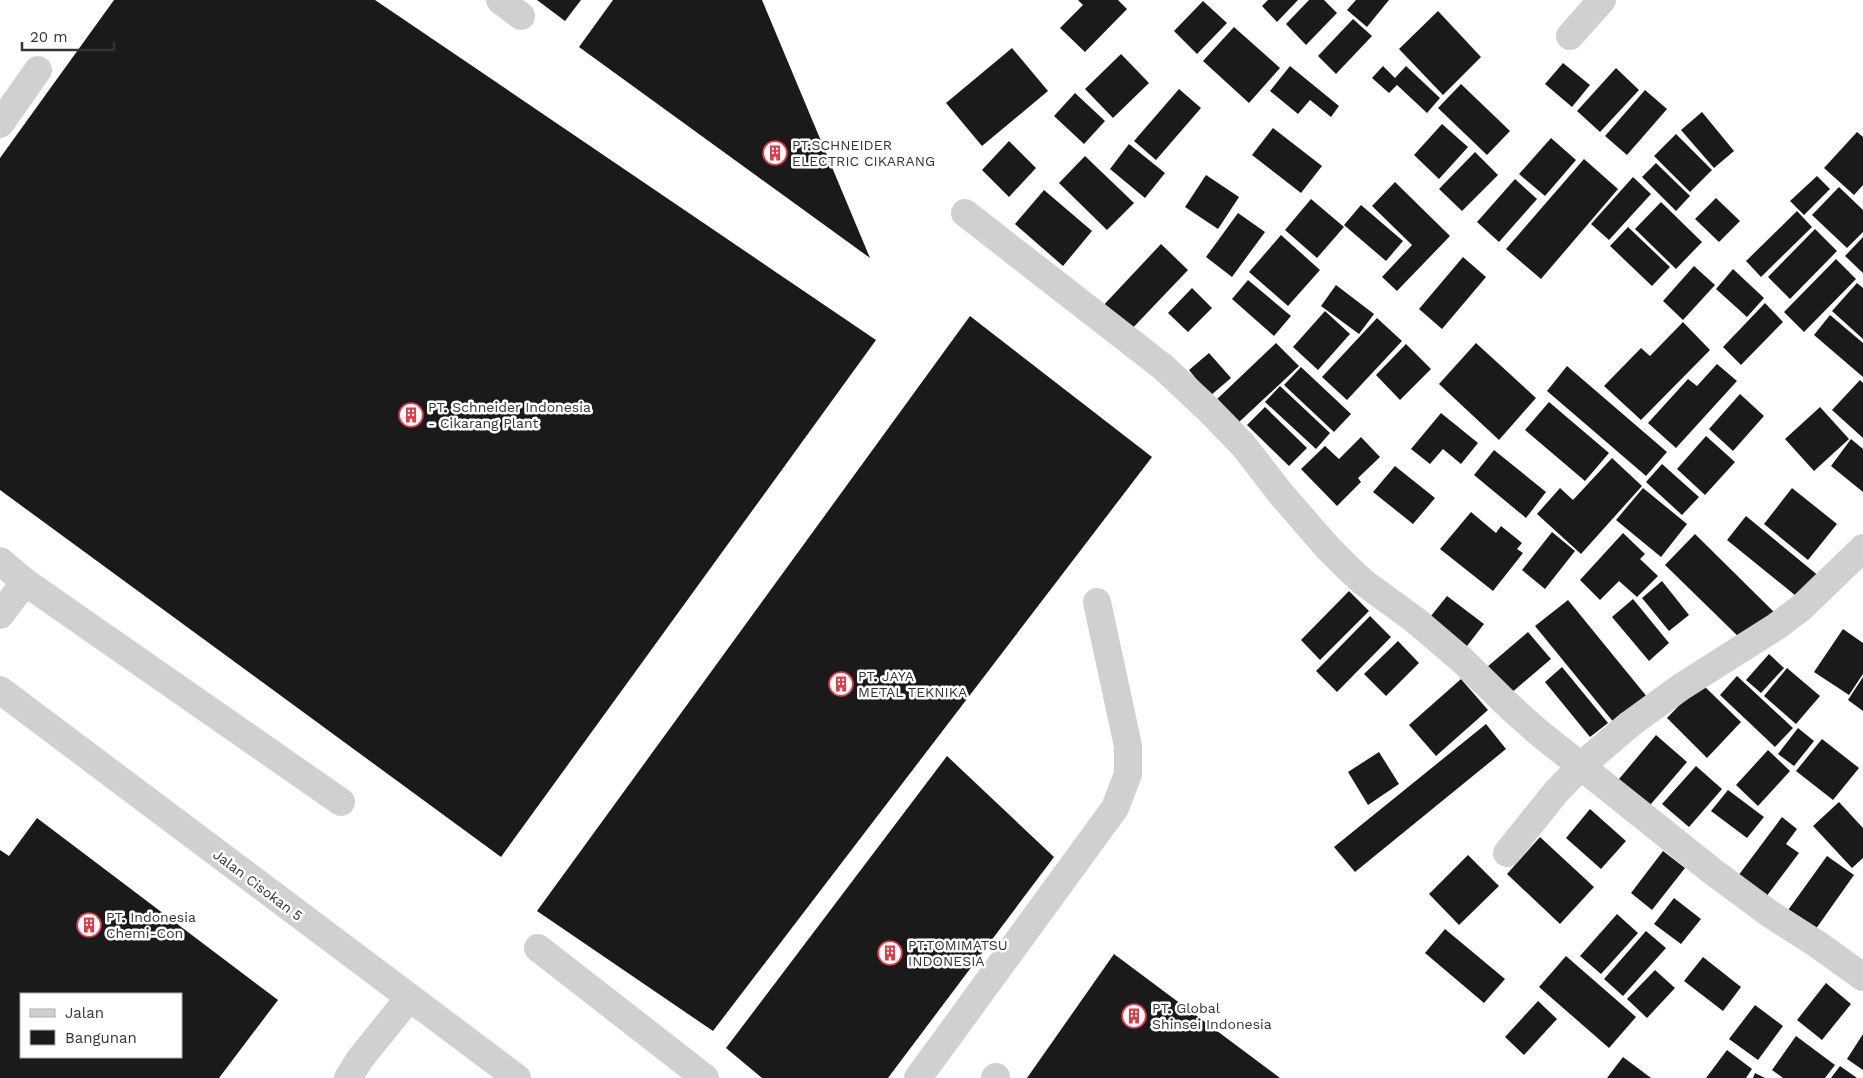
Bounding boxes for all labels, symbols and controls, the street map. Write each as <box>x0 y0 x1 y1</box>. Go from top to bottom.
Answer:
scale bar <box>22 20 115 52</box>
text: 20 m <box>30 28 68 46</box>
place label: PT.SCHNEIDER ELECTRIC CIKARANG <box>792 137 935 169</box>
building icon: PT.SCHNEIDER ELECTRIC CIKARANG <box>762 140 788 166</box>
place label: PT. Schneider Indonesia - Cikarang Plant <box>428 399 591 431</box>
building icon: PT. Schneider Indonesia - Cikarang Plant <box>398 402 424 428</box>
place label: PT. JAYA METAL TEKNIKA <box>858 668 967 700</box>
building icon: PT. JAYA METAL TEKNIKA <box>828 671 854 697</box>
street label: Jalan Cisokan 5 <box>210 846 306 924</box>
place label: PT. Indonesia Chemi-Con <box>106 909 196 941</box>
building icon: PT. Indonesia Chemi-Con <box>76 912 102 938</box>
place label: PT.TOMIMATSU INDONESIA <box>908 937 1008 969</box>
building icon: PT.TOMIMATSU INDONESIA <box>877 940 903 966</box>
legend <box>20 993 182 1058</box>
place label: PT. Global Shinsei Indonesia <box>1152 1000 1272 1032</box>
building icon: PT. Global Shinsei Indonesia <box>1121 1003 1147 1029</box>
text: Jalan <box>65 1004 104 1022</box>
text: Bangunan <box>65 1029 137 1047</box>

